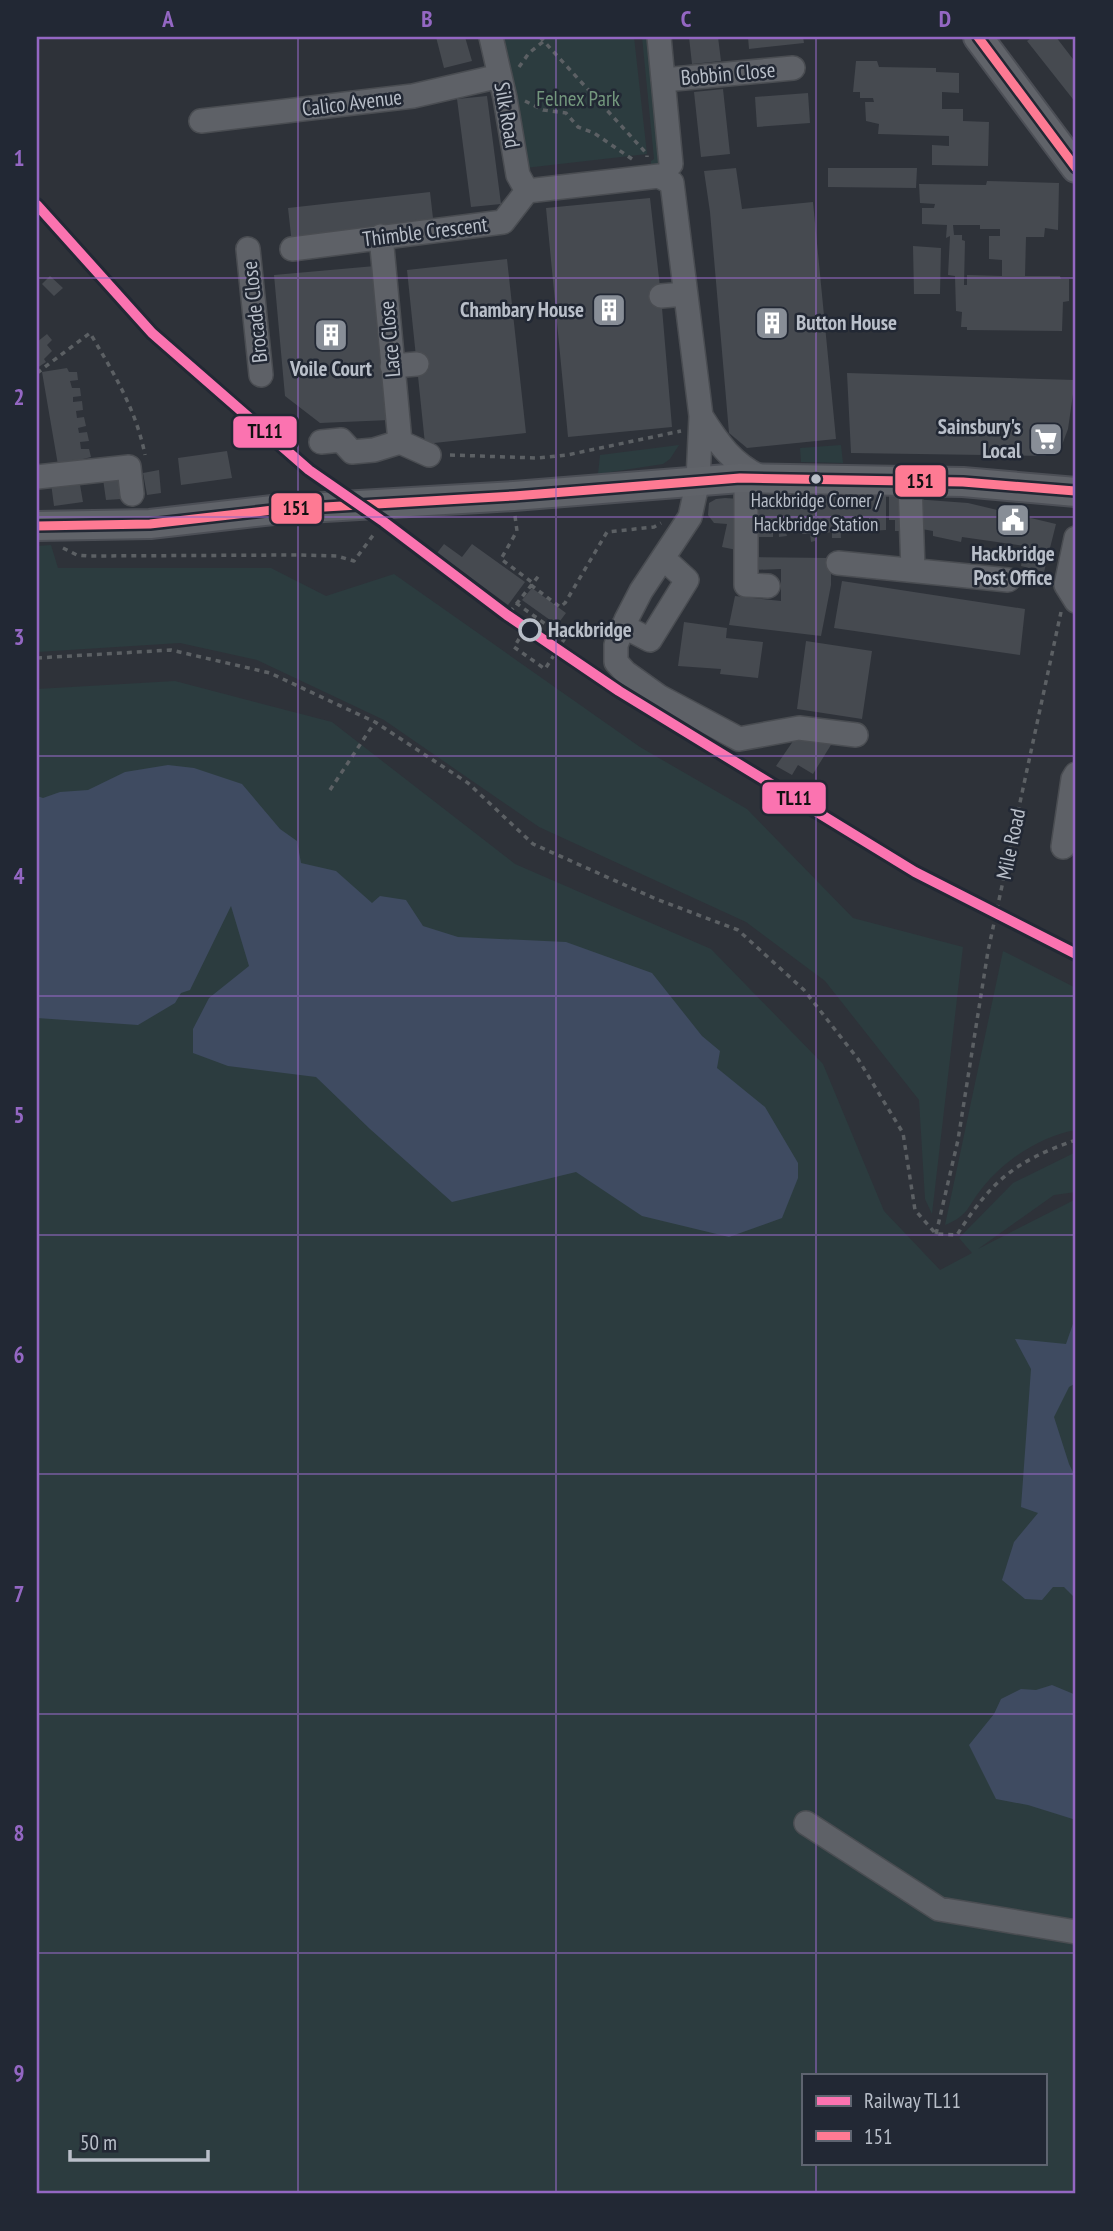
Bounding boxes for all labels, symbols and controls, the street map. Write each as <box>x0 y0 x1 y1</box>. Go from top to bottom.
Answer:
text: A <box>161 4 174 33</box>
text: B <box>421 4 433 33</box>
text: C <box>681 4 692 33</box>
text: D <box>939 4 951 33</box>
street label: Bobbin Close <box>680 56 776 91</box>
street label: Silk Road <box>488 80 527 150</box>
street label: Calico Avenue <box>300 83 403 122</box>
park label: Felnex Park <box>536 85 620 112</box>
text: 1 <box>14 143 25 172</box>
street label: Thimble Crescent <box>361 210 489 253</box>
street label: Brocade Close <box>236 260 273 364</box>
building icon: Chambary House <box>590 291 628 329</box>
place label: Chambary House <box>460 296 584 323</box>
street label: Lace Close <box>373 300 406 378</box>
building icon: Button House <box>753 304 791 342</box>
place label: Button House <box>796 309 897 336</box>
building icon: Voile Court <box>312 316 350 354</box>
place label: Voile Court <box>289 355 372 382</box>
text: 2 <box>14 382 25 411</box>
place label: Sainsbury's Local <box>938 413 1022 464</box>
line badge: TL11 <box>232 415 298 449</box>
text: TL11 <box>247 419 283 443</box>
supermarket icon: Sainsbury's Local <box>1027 420 1065 458</box>
line badge: 151 <box>894 464 947 498</box>
text: 151 <box>906 469 934 493</box>
marker: Hackbridge Corner / Hackbridge Station <box>809 472 823 486</box>
place label: Hackbridge Corner / Hackbridge Station <box>751 488 883 536</box>
line badge: 151 <box>270 492 323 525</box>
text: 151 <box>282 496 310 520</box>
public building icon: Hackbridge Post Office <box>994 501 1032 539</box>
place label: Hackbridge Post Office <box>971 540 1055 591</box>
place label: Hackbridge <box>548 616 632 643</box>
marker: Hackbridge <box>519 619 541 641</box>
text: 3 <box>14 622 25 651</box>
line badge: TL11 <box>761 781 827 815</box>
text: TL11 <box>776 786 812 810</box>
street label: Mile Road <box>990 806 1031 882</box>
text: 4 <box>14 861 25 890</box>
text: 5 <box>14 1100 25 1129</box>
text: 6 <box>14 1340 25 1369</box>
text: 7 <box>14 1579 25 1608</box>
text: 8 <box>14 1818 25 1847</box>
text: 9 <box>14 2058 25 2087</box>
legend <box>802 2074 1046 2164</box>
text: Railway TL11 <box>864 2087 961 2114</box>
scale bar <box>70 2119 208 2163</box>
text: 151 <box>864 2123 892 2150</box>
text: 50 m <box>80 2129 117 2156</box>

